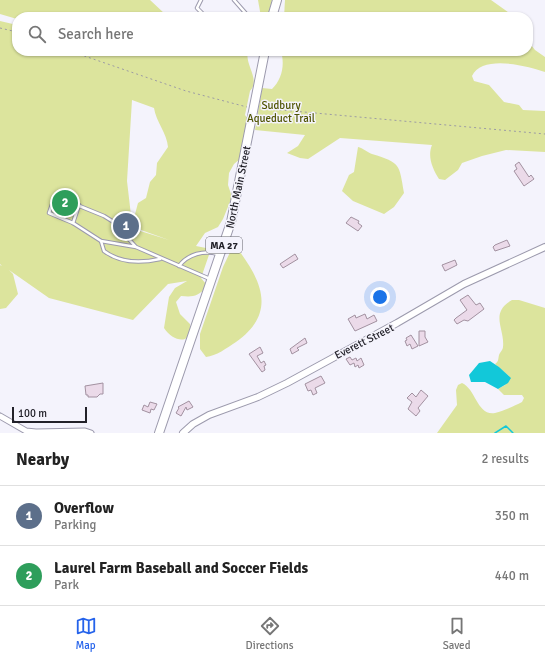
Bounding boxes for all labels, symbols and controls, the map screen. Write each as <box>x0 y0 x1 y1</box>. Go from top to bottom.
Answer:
search box <box>12 12 533 56</box>
icon: search <box>26 23 48 45</box>
text: Search here <box>58 25 134 43</box>
park label: Sudbury Aqueduct Trail <box>247 99 315 125</box>
street label: North Main Street <box>223 144 254 230</box>
pin: 2 <box>52 188 78 218</box>
pin: 1 <box>113 211 139 241</box>
road number: MA 27 <box>206 237 242 253</box>
your location <box>370 287 390 307</box>
street label: Everett Street <box>333 321 396 362</box>
scale bar <box>12 405 87 424</box>
text: 100 m <box>18 407 47 420</box>
text: Nearby <box>16 449 69 470</box>
text: 2 results <box>481 451 529 467</box>
text: Overflow <box>54 499 114 517</box>
text: 1 <box>25 508 33 524</box>
text: 350 m <box>495 508 529 524</box>
text: Parking <box>54 517 96 533</box>
text: Laurel Farm Baseball and Soccer Fields <box>54 559 308 577</box>
text: 2 <box>25 568 33 584</box>
text: 440 m <box>495 568 529 584</box>
text: Park <box>54 577 79 593</box>
tab: Map <box>75 615 97 652</box>
tab: Directions <box>246 615 294 652</box>
tab: Saved <box>443 615 470 652</box>

